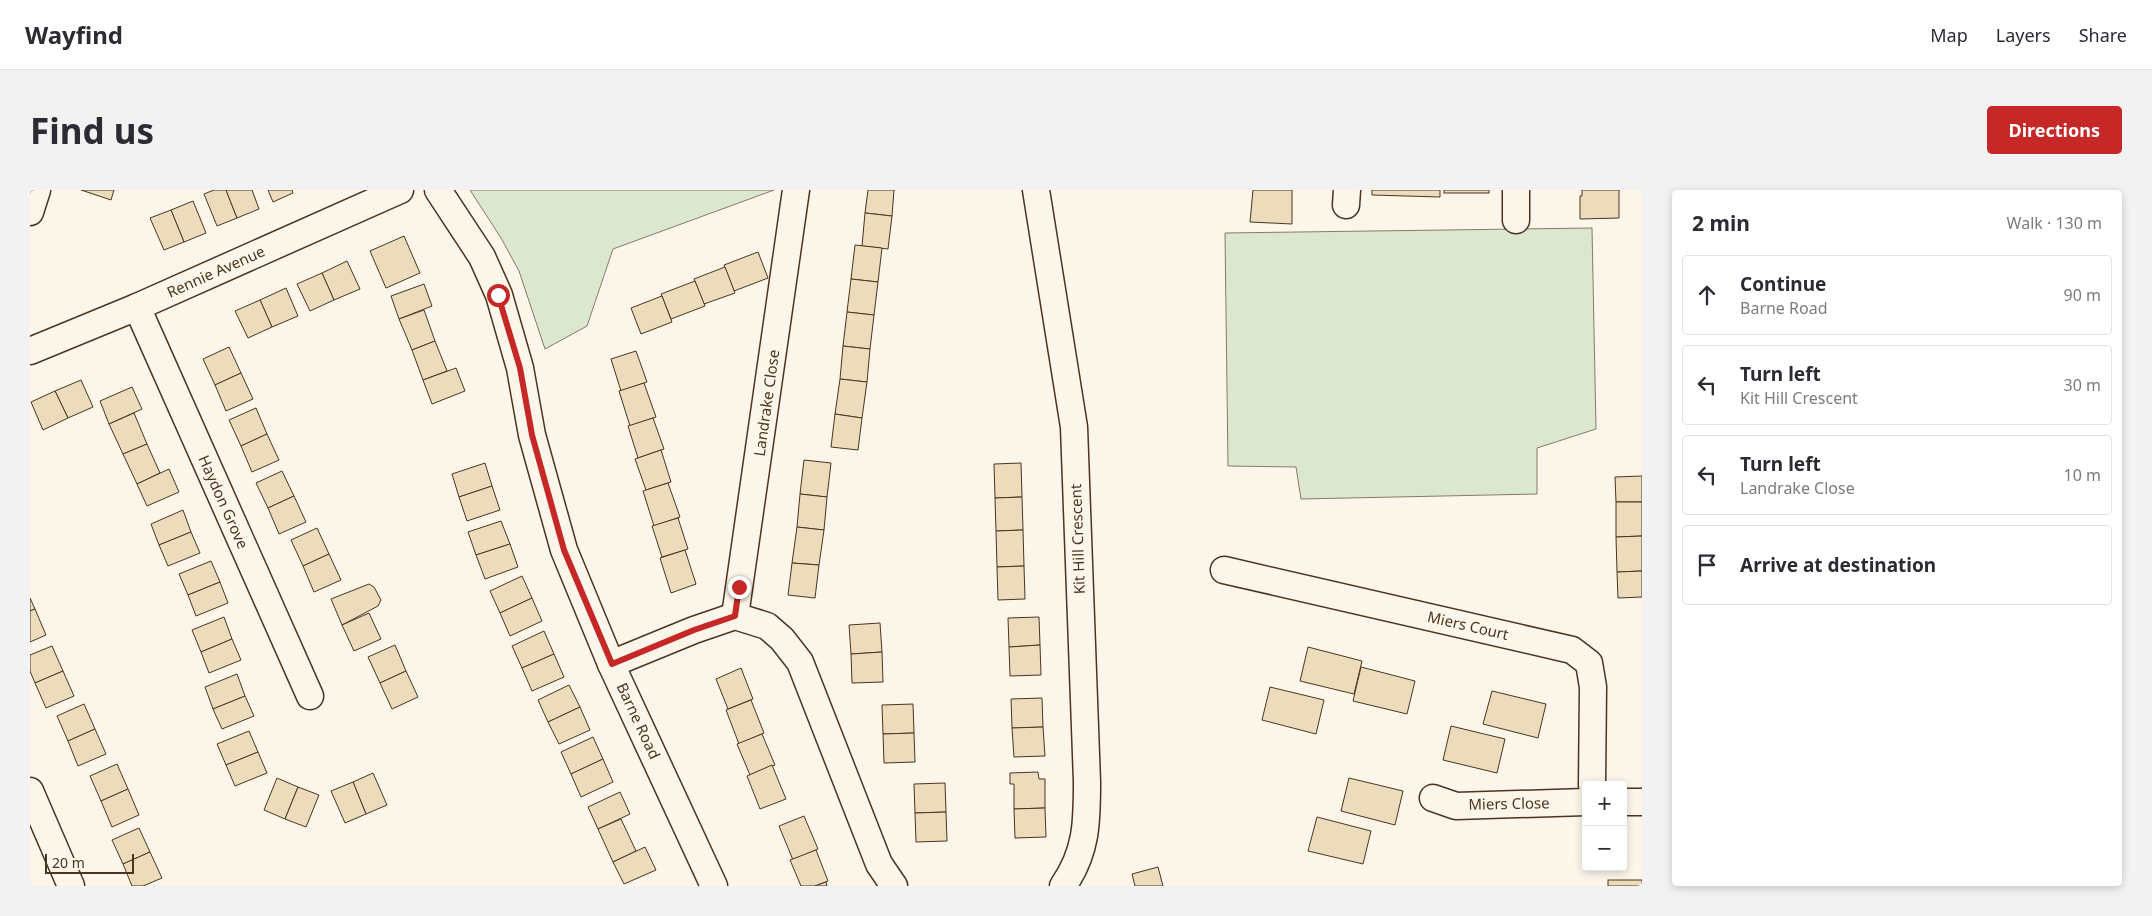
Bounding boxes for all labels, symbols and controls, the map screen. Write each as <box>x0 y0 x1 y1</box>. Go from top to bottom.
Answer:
text: Wayfind <box>25 18 123 51</box>
text: Map <box>1930 23 1968 47</box>
text: Layers <box>1996 23 2051 47</box>
text: Share <box>2079 23 2127 47</box>
button: Directions <box>1987 106 2122 154</box>
text: Find us <box>30 107 154 154</box>
text: 2 min <box>1692 209 1750 237</box>
text: Walk · 130 m <box>2007 212 2102 234</box>
street label: Rennie Avenue <box>163 241 268 302</box>
text: Continue <box>1740 271 1826 297</box>
icon: ahead <box>1693 281 1721 309</box>
route start <box>487 284 510 307</box>
text: 90 m <box>2064 284 2101 306</box>
text: Barne Road <box>1740 297 1828 319</box>
street label: Landrake Close <box>749 348 783 457</box>
text: Turn left <box>1740 361 1821 387</box>
icon: left <box>1693 371 1721 399</box>
text: 30 m <box>2064 374 2101 396</box>
text: Kit Hill Crescent <box>1740 387 1858 409</box>
text: Turn left <box>1740 451 1821 477</box>
street label: Haydon Grove <box>194 452 253 551</box>
icon: left <box>1693 461 1721 489</box>
text: 10 m <box>2064 464 2101 486</box>
text: Landrake Close <box>1740 477 1855 499</box>
street label: Kit Hill Crescent <box>1065 483 1089 595</box>
icon: arrive <box>1693 551 1721 579</box>
text: Arrive at destination <box>1740 552 1936 578</box>
route end <box>728 576 751 599</box>
street label: Miers Court <box>1426 606 1511 644</box>
street label: Barne Road <box>613 679 665 762</box>
map controls <box>1582 781 1627 871</box>
button: + <box>1582 781 1627 826</box>
street label: Miers Close <box>1468 792 1550 814</box>
button: − <box>1582 826 1627 871</box>
scale bar <box>45 851 134 874</box>
text: 20 m <box>52 853 85 872</box>

